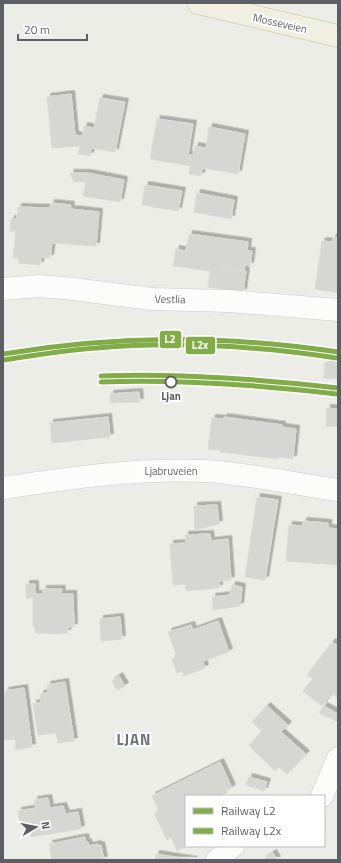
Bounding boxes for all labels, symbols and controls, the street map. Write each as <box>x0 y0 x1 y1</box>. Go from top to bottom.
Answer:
street label: Mosseveien <box>251 9 309 37</box>
scale bar <box>18 16 87 42</box>
text: 20 m <box>24 20 50 39</box>
street label: Vestlia <box>154 291 186 307</box>
line badge: L2 <box>159 330 182 349</box>
text: L2 <box>164 331 176 347</box>
line badge: L2x <box>185 336 216 355</box>
text: L2x <box>192 337 209 353</box>
marker: Ljan <box>164 375 178 389</box>
place label: Ljan <box>161 388 181 404</box>
street label: Ljabruveien <box>144 463 198 479</box>
district label: LJAN <box>116 728 152 751</box>
legend <box>185 795 325 847</box>
text: Railway L2 <box>221 801 276 820</box>
north arrow <box>16 807 56 847</box>
text: N <box>37 820 54 830</box>
text: Railway L2x <box>221 821 282 840</box>

